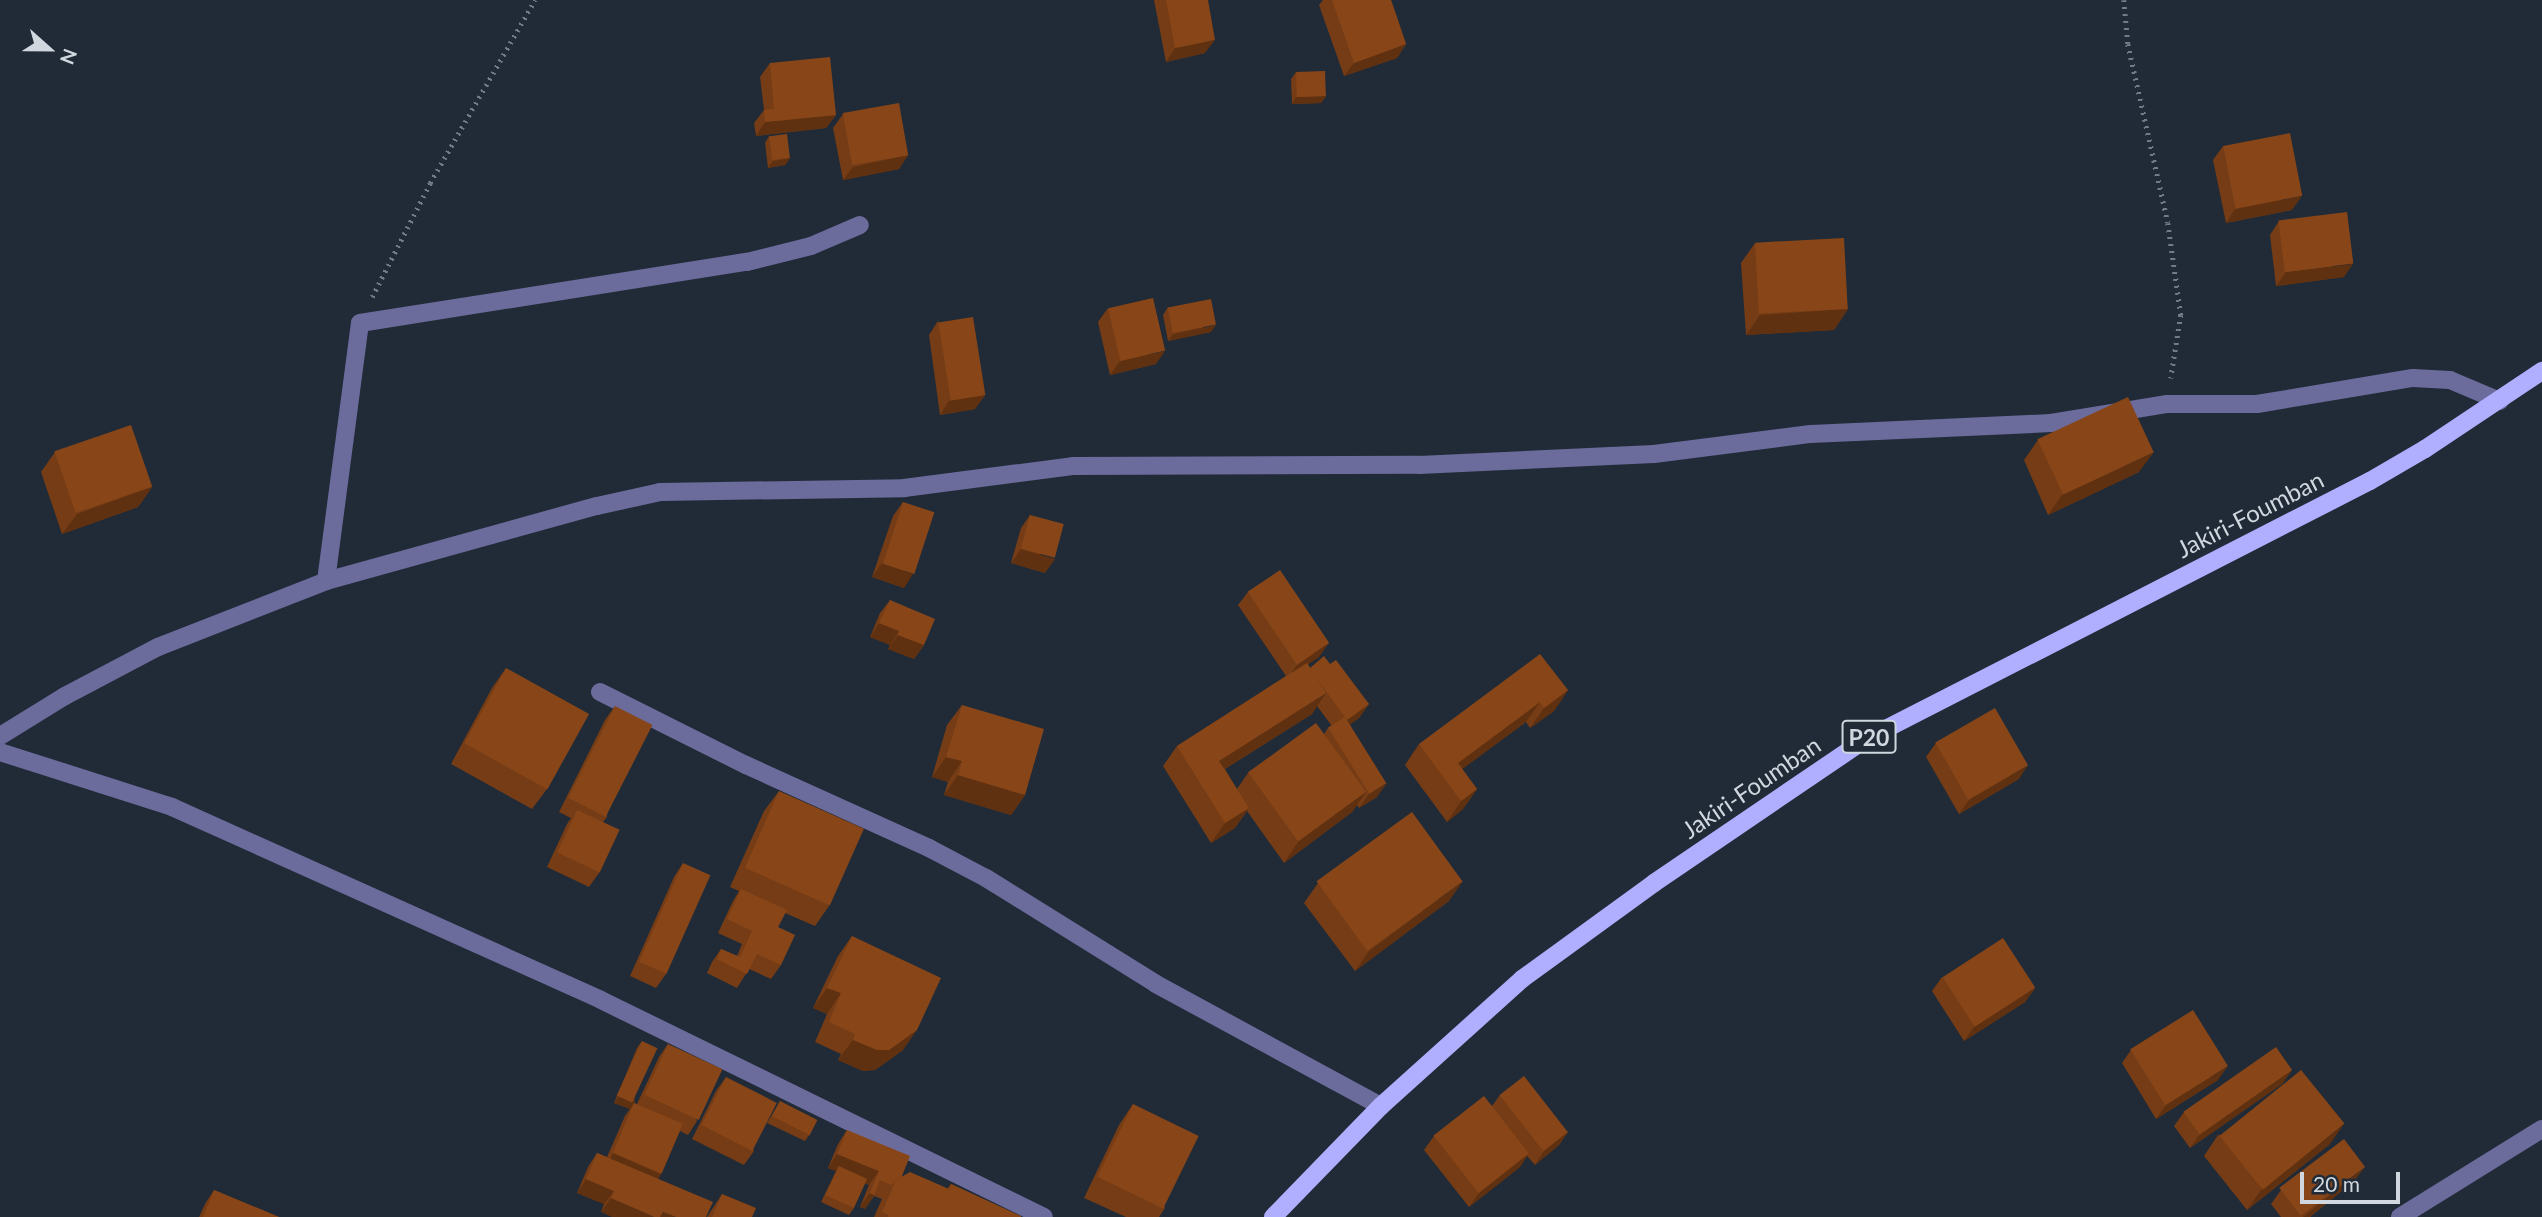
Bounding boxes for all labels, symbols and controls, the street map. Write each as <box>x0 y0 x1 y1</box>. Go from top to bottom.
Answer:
north arrow <box>14 14 84 84</box>
text: N <box>56 46 82 68</box>
street label: Jakiri-Foumban <box>2172 465 2328 563</box>
road number: P20 <box>1841 718 1897 757</box>
street label: Jakiri-Foumban <box>1676 730 1826 844</box>
scale bar <box>2304 1158 2404 1202</box>
text: 20 m <box>2313 1171 2360 1196</box>

